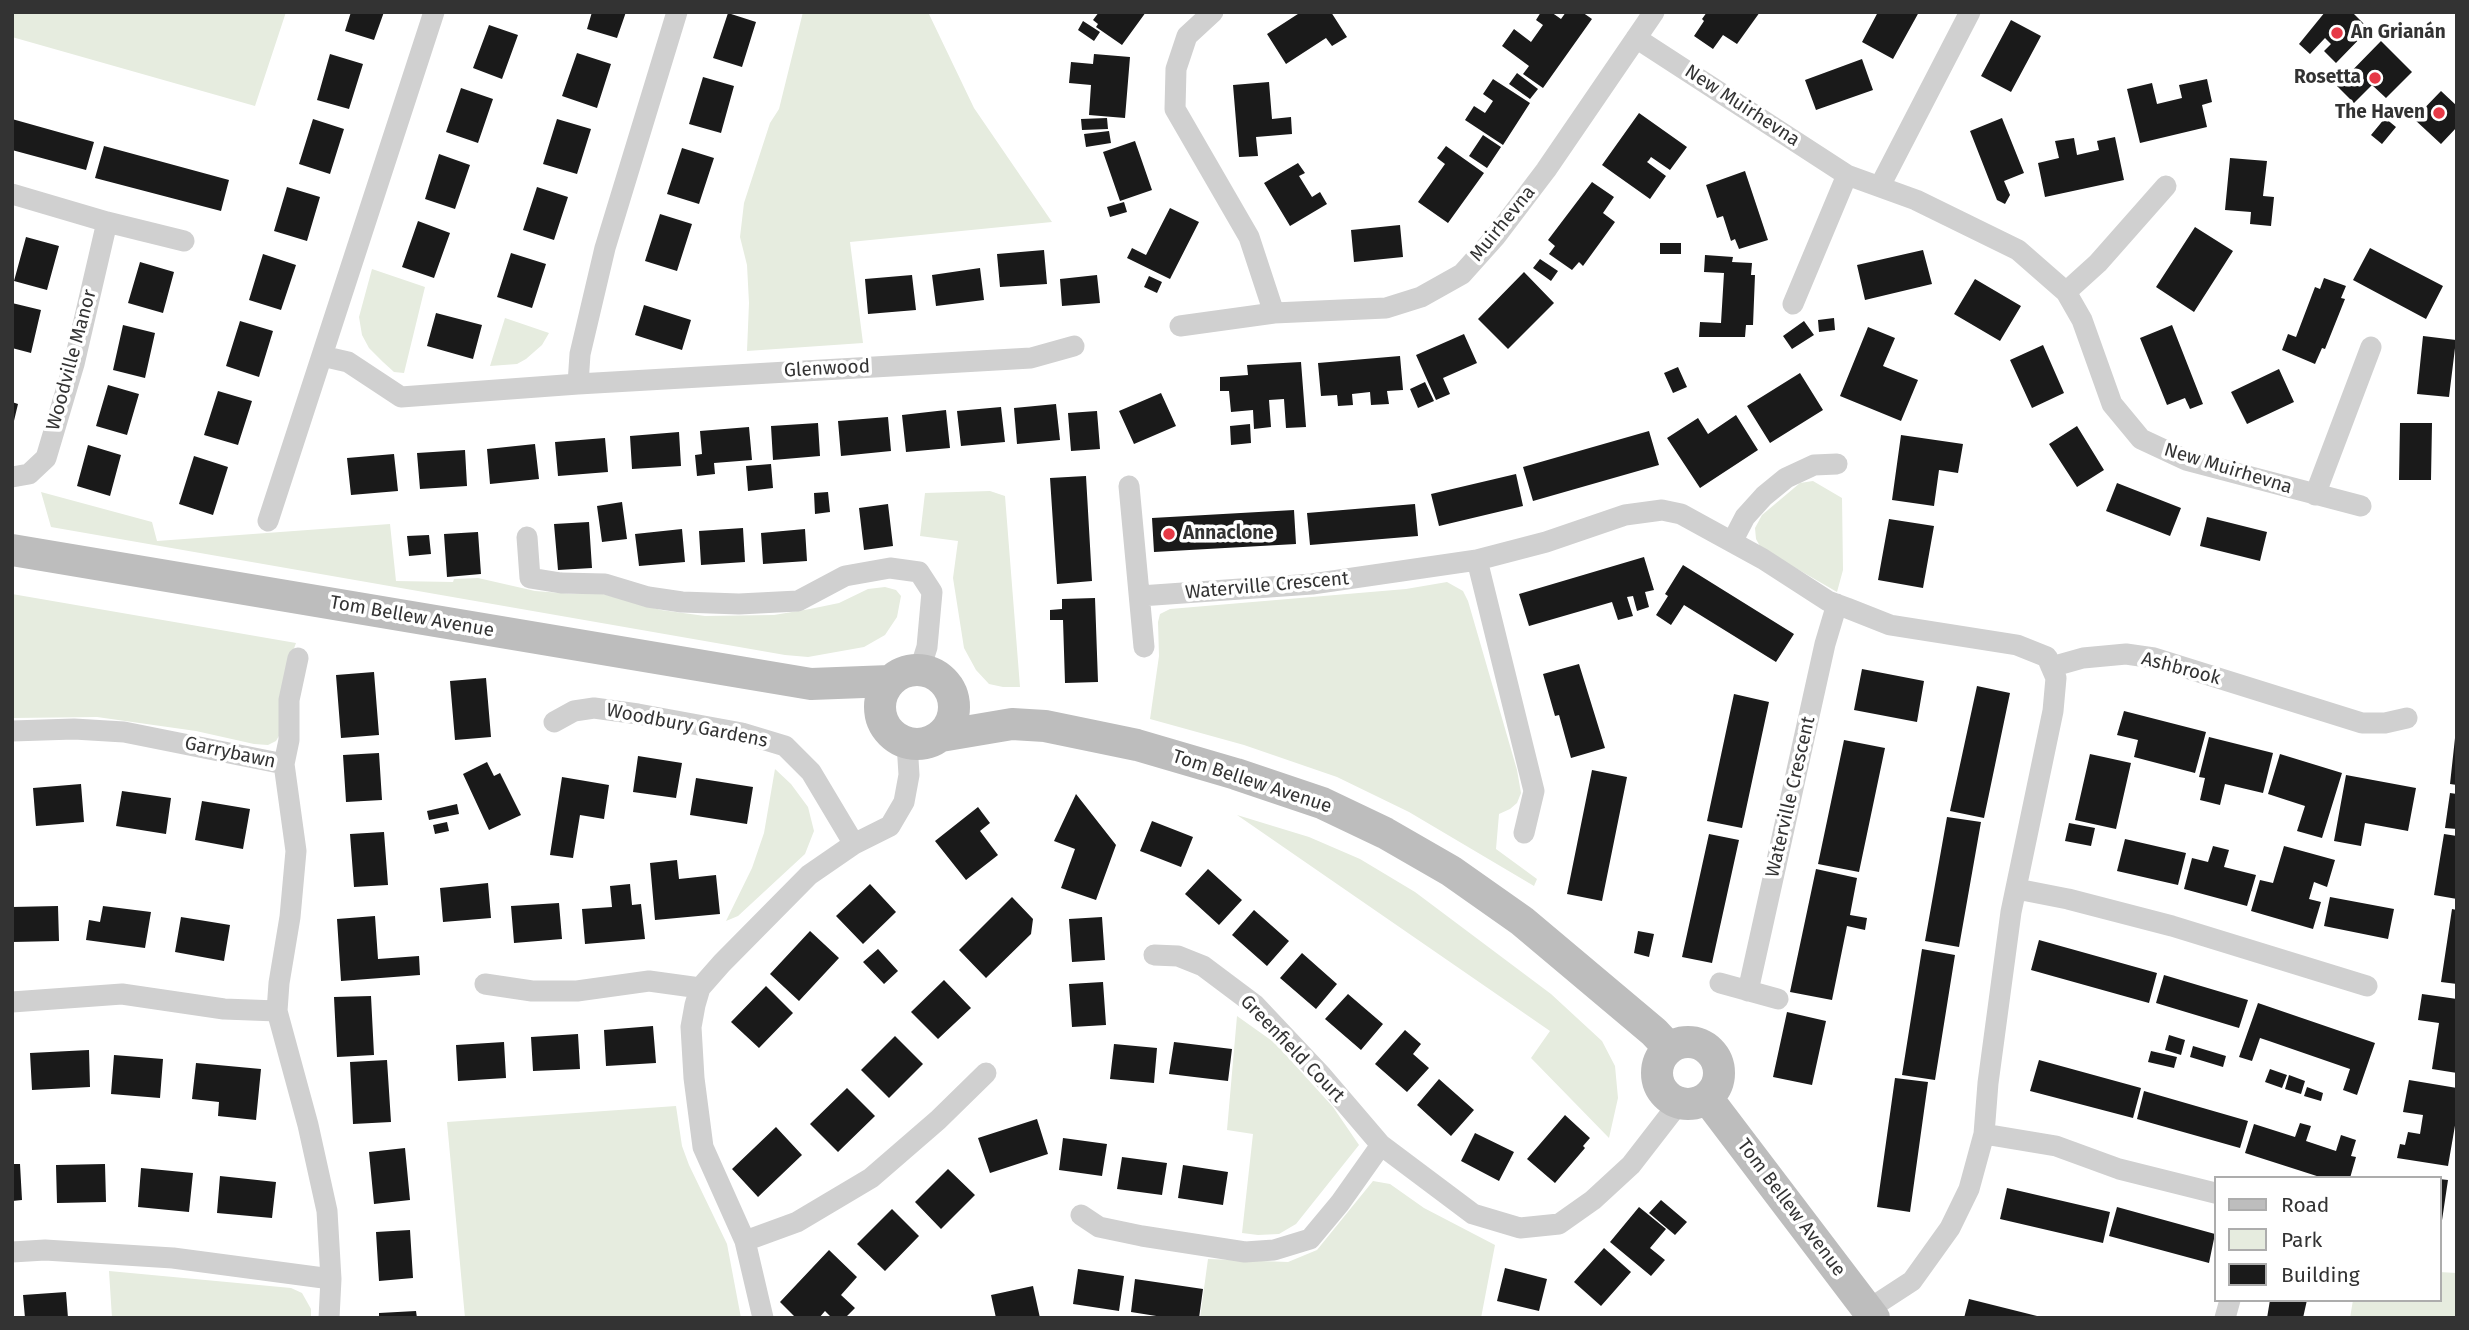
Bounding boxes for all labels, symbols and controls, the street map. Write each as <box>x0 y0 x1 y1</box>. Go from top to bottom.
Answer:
place label: An Grianán <box>2351 22 2446 44</box>
marker: An Grianán <box>2329 25 2345 41</box>
street label: New Muirhevna <box>1680 60 1804 152</box>
place label: Rosetta <box>2294 67 2361 89</box>
marker: Rosetta <box>2367 70 2383 86</box>
place label: The Haven <box>2335 102 2425 124</box>
marker: The Haven <box>2431 105 2447 121</box>
street label: Muirhevna <box>1466 182 1540 266</box>
street label: Woodville Manor <box>42 287 102 433</box>
street label: Glenwood <box>783 355 871 383</box>
street label: New Muirhevna <box>2161 439 2295 499</box>
place label: Annaclone <box>1183 523 1274 545</box>
marker: Annaclone <box>1161 526 1177 542</box>
street label: Waterville Crescent <box>1184 567 1350 605</box>
street label: Tom Bellew Avenue <box>328 591 496 643</box>
street label: Ashbrook <box>2139 648 2223 690</box>
street label: Woodbury Gardens <box>604 699 770 753</box>
street label: Waterville Crescent <box>1761 714 1821 880</box>
street label: Garrybawn <box>182 732 278 774</box>
street label: Tom Bellew Avenue <box>1169 745 1335 819</box>
street label: Greenfield Court <box>1235 991 1349 1107</box>
street label: Tom Bellew Avenue <box>1732 1135 1850 1281</box>
legend <box>2214 1176 2441 1302</box>
text: Road <box>2281 1192 2329 1218</box>
text: Park <box>2281 1227 2322 1253</box>
text: Building <box>2281 1262 2360 1288</box>

